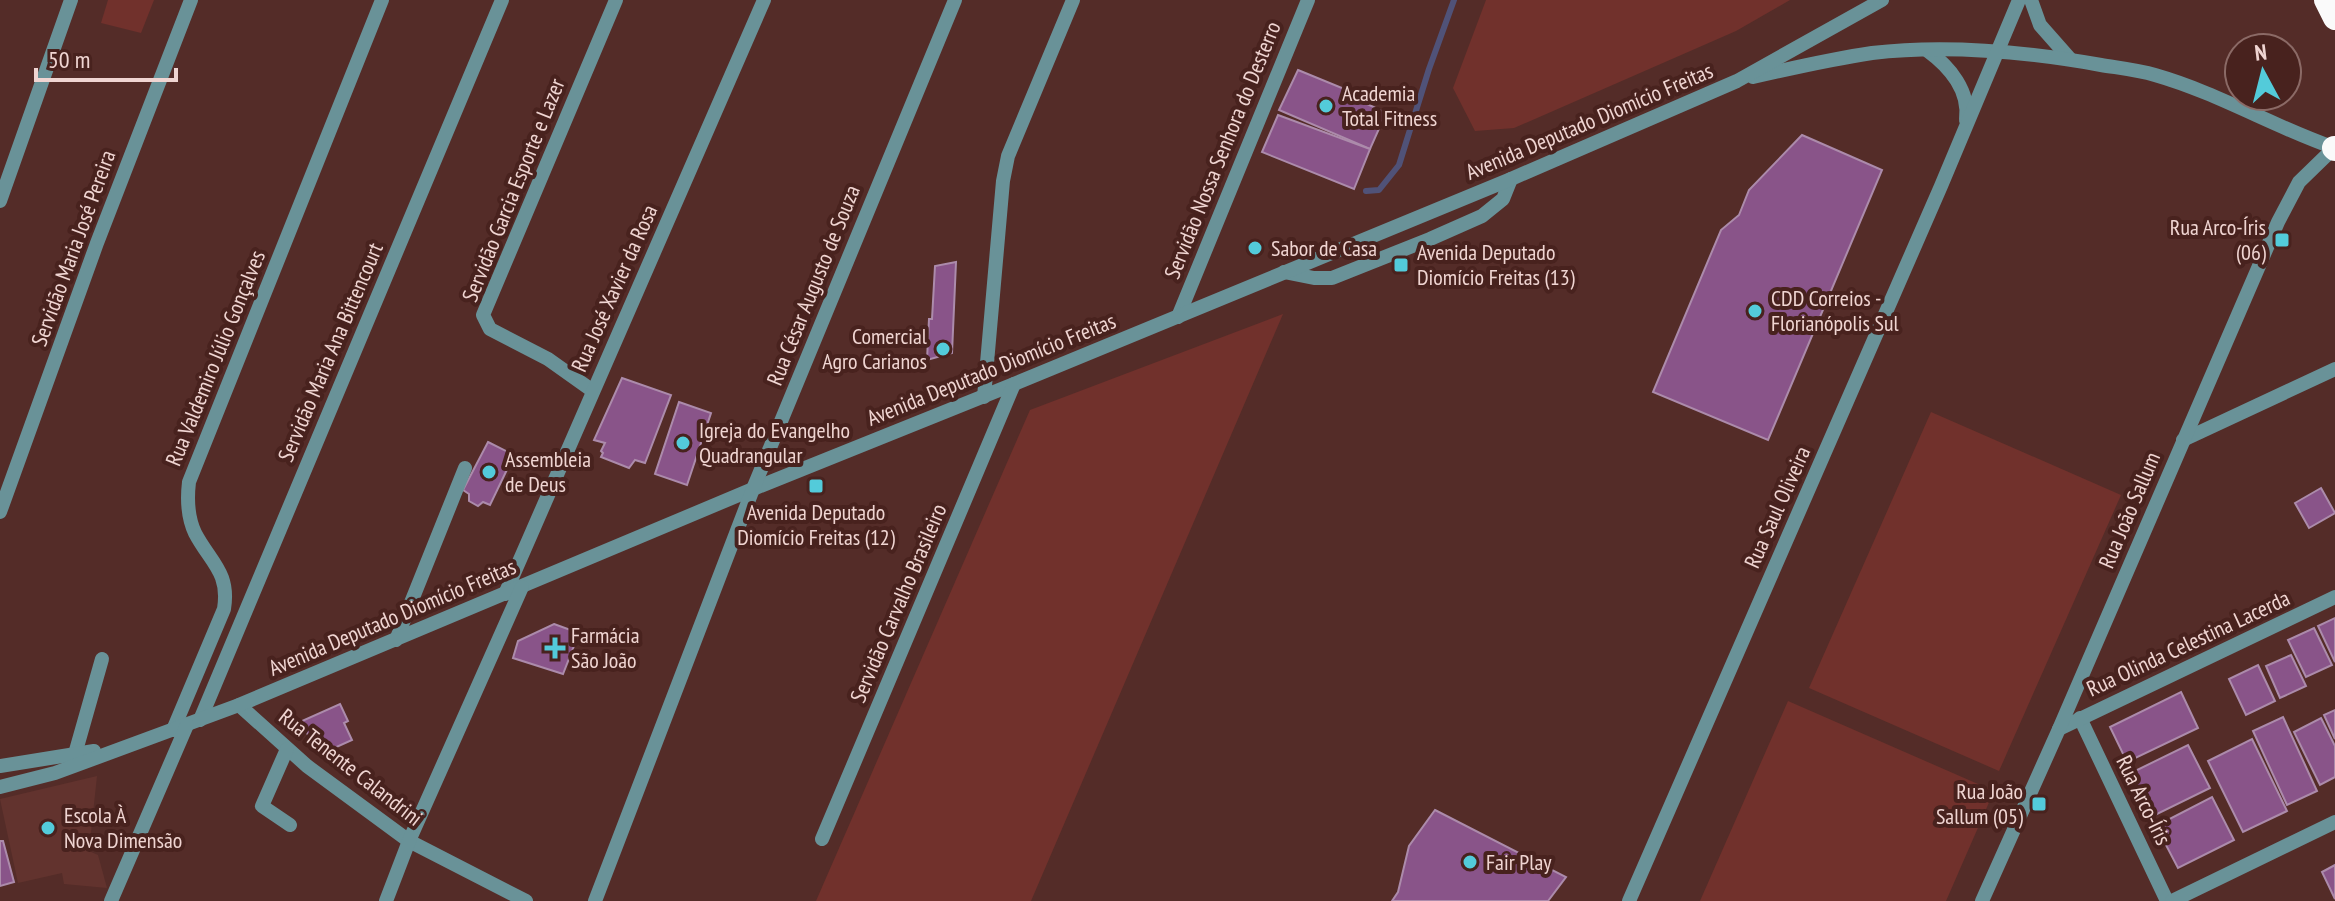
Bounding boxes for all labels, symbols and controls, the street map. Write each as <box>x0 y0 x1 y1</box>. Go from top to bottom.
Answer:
street label: Servidão Nossa Senhora do Desterro <box>1157 17 1287 283</box>
scale bar <box>36 32 176 82</box>
north arrow <box>2223 32 2303 112</box>
text: N <box>2253 38 2268 67</box>
text: 50 m <box>48 44 90 75</box>
street label: Avenida Deputado Diomício Freitas <box>1461 56 1717 186</box>
street label: Servidão Garcia Esporte e Lazer <box>455 74 571 306</box>
place label: Academia Total Fitness <box>1342 79 1437 132</box>
marker: Academia Total Fitness <box>1317 97 1335 115</box>
street label: Servidão Maria José Pereira <box>25 146 121 350</box>
street label: Rua César Augusto de Souza <box>760 181 866 389</box>
street label: Rua José Xavier da Rosa <box>565 200 663 376</box>
place label: Rua Arco-Íris (06) <box>2170 213 2267 266</box>
marker: Rua Arco-Íris (06) <box>2273 231 2291 249</box>
place label: Sabor de Casa <box>1271 234 1377 262</box>
street label: Servidão Maria Ana Bittencourt <box>271 238 389 466</box>
place label: Avenida Deputado Diomício Freitas (13) <box>1417 238 1576 291</box>
marker: Sabor de Casa <box>1246 239 1264 257</box>
street label: Rua Valdemiro Júlio Gonçalves <box>159 246 271 470</box>
marker: Avenida Deputado Diomício Freitas (13) <box>1392 256 1410 274</box>
place label: CDD Correios - Florianópolis Sul <box>1771 284 1900 337</box>
marker: CDD Correios - Florianópolis Sul <box>1746 302 1764 320</box>
street label: Avenida Deputado Diomício Freitas <box>862 306 1120 432</box>
place label: Comercial Agro Carianos <box>822 322 928 375</box>
marker: Comercial Agro Carianos <box>934 340 952 358</box>
place label: Igreja do Evangelho Quadrangular <box>699 416 850 469</box>
marker: Igreja do Evangelho Quadrangular <box>674 434 692 452</box>
street label: Rua Saul Oliveira <box>1738 442 1816 572</box>
place label: Assembleia de Deus <box>505 445 591 498</box>
street label: Rua João Sallum <box>2092 448 2166 572</box>
marker: Assembleia de Deus <box>480 463 498 481</box>
marker: Avenida Deputado Diomício Freitas (12) <box>807 477 825 495</box>
place label: Avenida Deputado Diomício Freitas (12) <box>737 498 896 551</box>
street label: Servidão Carvalho Brasileiro <box>843 499 953 707</box>
street label: Avenida Deputado Diomício Freitas <box>264 552 520 682</box>
street label: Rua Olinda Celestina Lacerda <box>2082 584 2294 702</box>
place label: Farmácia São João <box>571 621 639 674</box>
marker: Farmácia São João <box>546 639 564 657</box>
street label: Rua Tenente Calandrini <box>274 702 428 832</box>
street label: Rua Arco-Íris <box>2110 751 2178 849</box>
place label: Rua João Sallum (05) <box>1936 777 2024 830</box>
marker: Rua João Sallum (05) <box>2030 795 2048 813</box>
place label: Escola À Nova Dimensão <box>64 801 182 854</box>
marker: Escola À Nova Dimensão <box>39 819 57 837</box>
place label: Fair Play <box>1486 848 1552 876</box>
marker: Fair Play <box>1461 853 1479 871</box>

